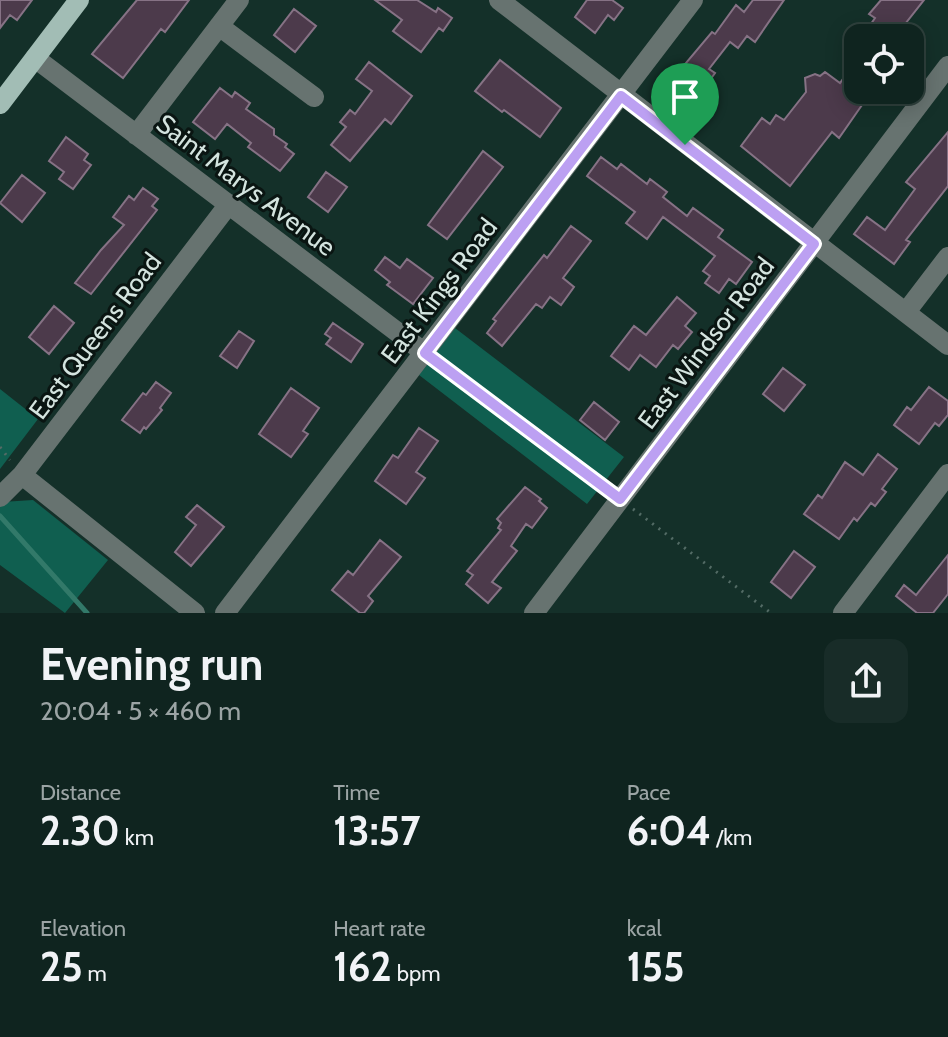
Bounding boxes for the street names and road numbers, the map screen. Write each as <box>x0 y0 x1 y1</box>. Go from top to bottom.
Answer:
street label: Saint Marys Avenue <box>150 107 342 263</box>
street label: East Kings Road <box>374 212 504 370</box>
street label: East Queens Road <box>22 247 168 425</box>
street label: East Windsor Road <box>631 251 781 435</box>

